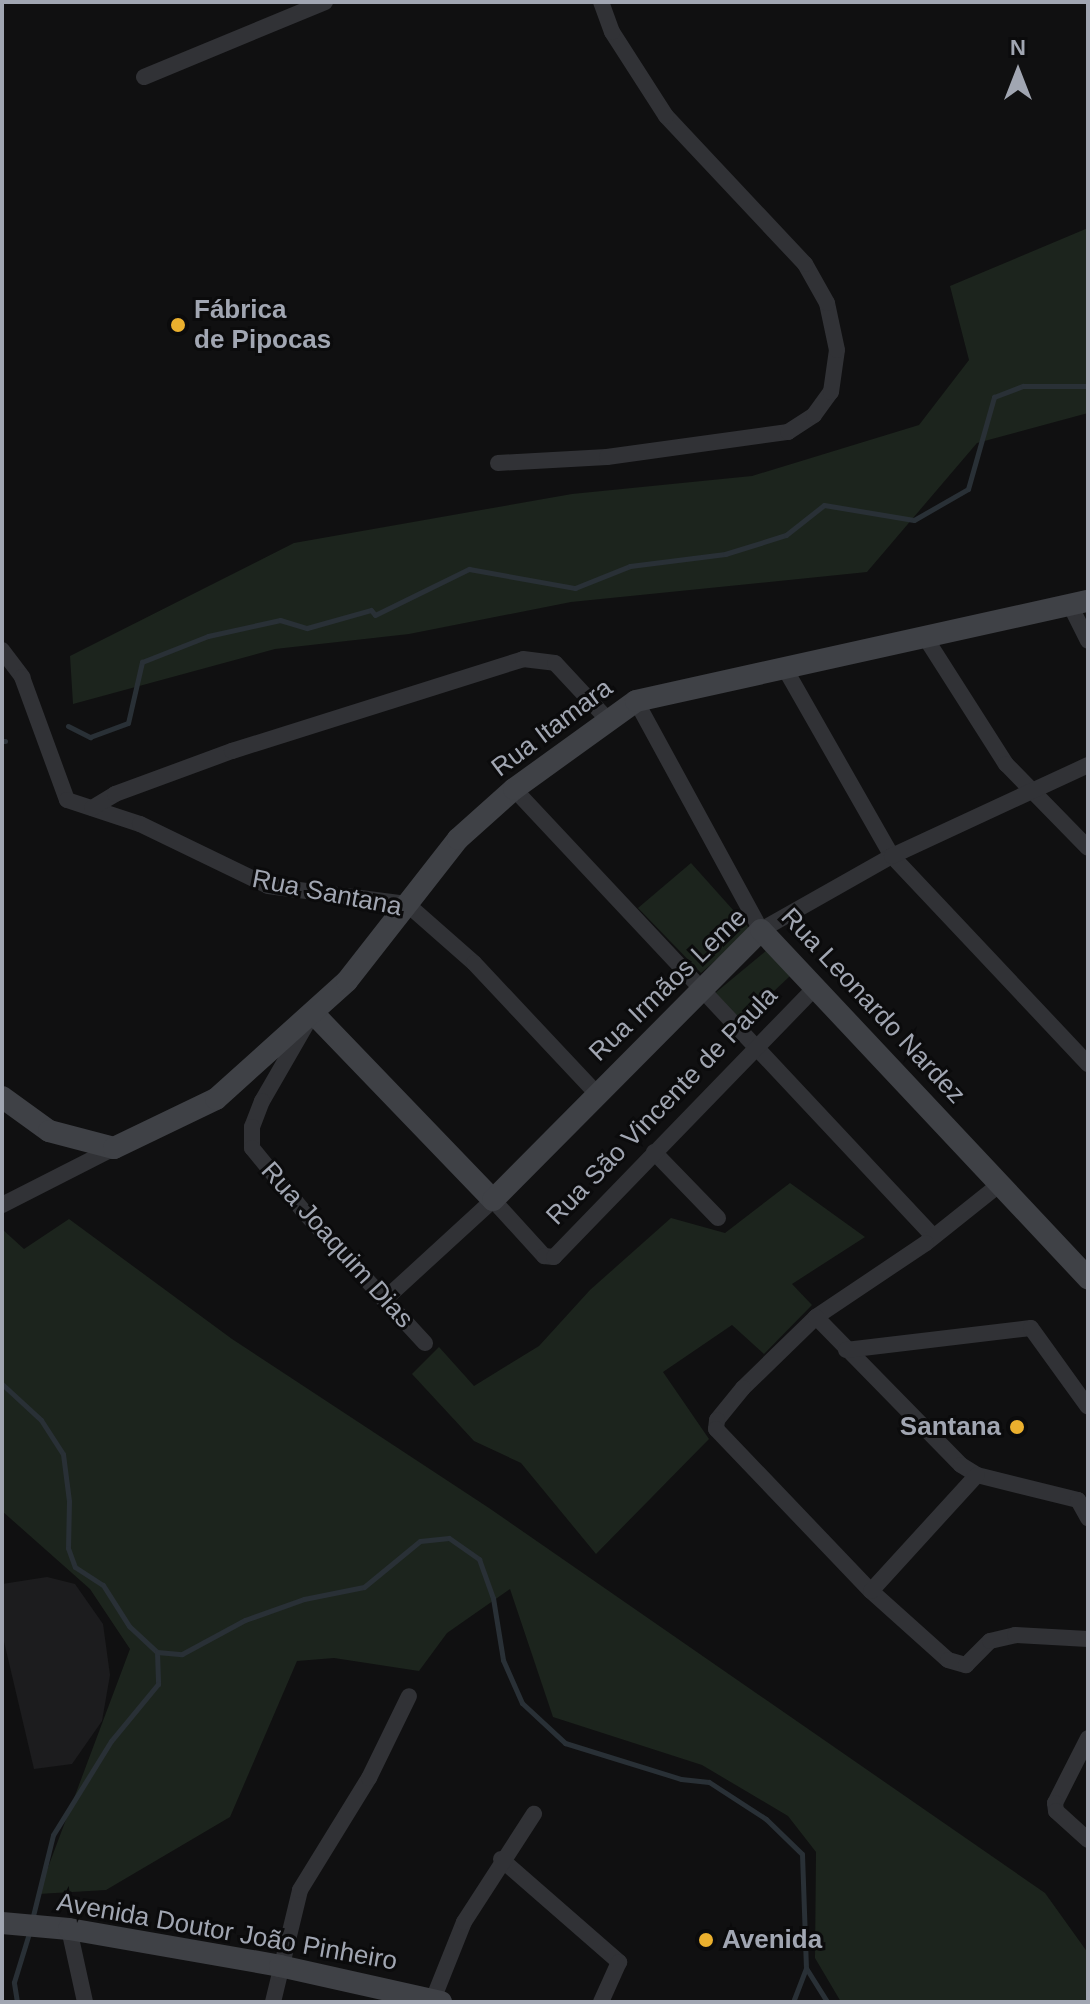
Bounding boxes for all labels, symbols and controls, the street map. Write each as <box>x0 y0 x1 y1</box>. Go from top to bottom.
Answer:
north arrow <box>978 32 1058 112</box>
text: N <box>1010 35 1026 60</box>
place label: Fábrica de Pipocas <box>194 294 331 356</box>
marker: Fábrica de Pipocas <box>169 316 187 334</box>
street label: Rua Itamara <box>485 672 619 784</box>
street label: Rua Santana <box>250 863 404 923</box>
street label: Rua Irmãos Leme <box>583 902 753 1068</box>
street label: Rua Leonardo Nardez <box>774 902 972 1110</box>
street label: Rua São Vincente de Paula <box>540 980 784 1232</box>
street label: Rua Joaquim Dias <box>254 1156 420 1334</box>
place label: Santana <box>900 1411 1001 1443</box>
marker: Santana <box>1008 1418 1026 1436</box>
street label: Avenida Doutor João Pinheiro <box>54 1887 400 1977</box>
place label: Avenida <box>722 1924 822 1956</box>
marker: Avenida <box>697 1931 715 1949</box>

